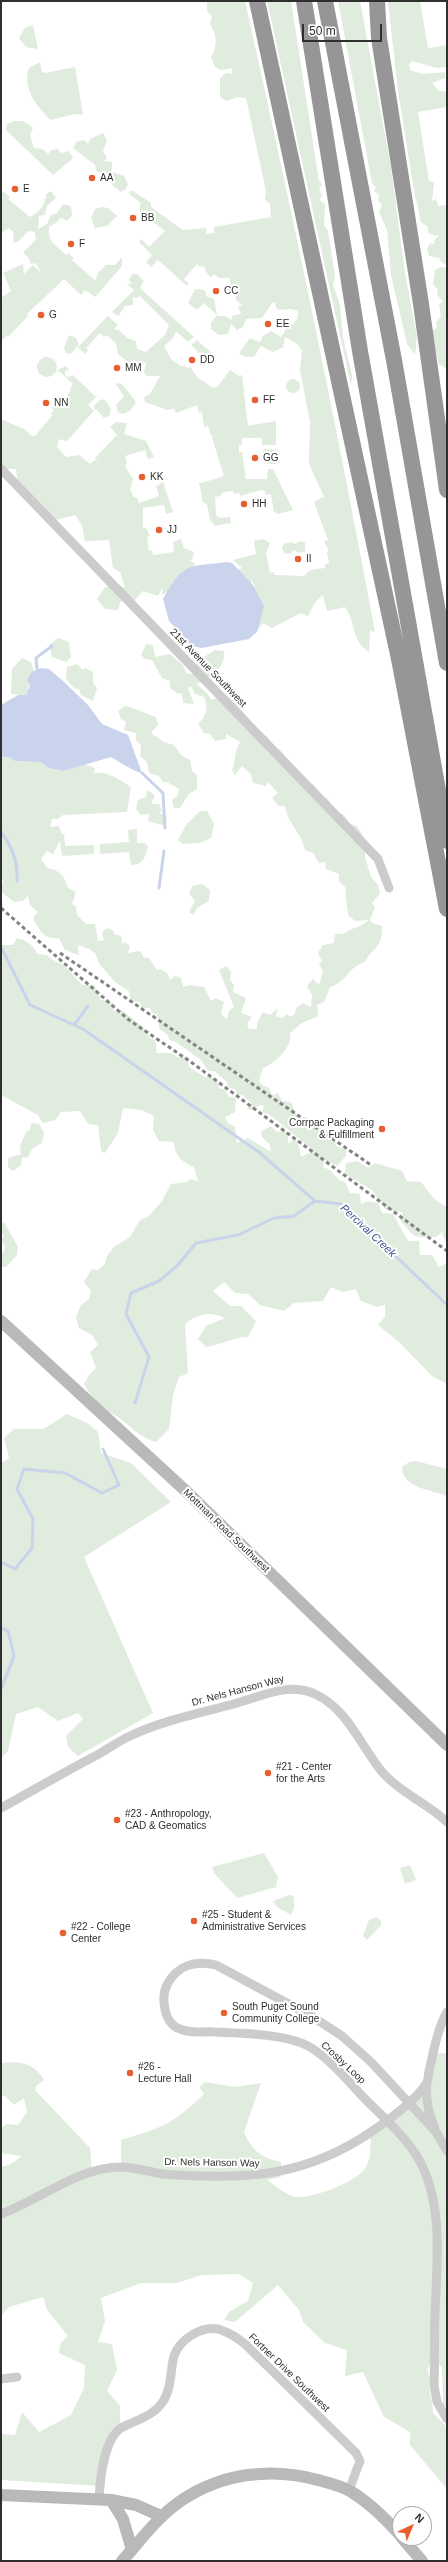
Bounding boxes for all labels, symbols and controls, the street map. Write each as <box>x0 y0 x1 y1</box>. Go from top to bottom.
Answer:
scale bar <box>304 16 384 42</box>
text: 50 m <box>309 24 336 38</box>
place label: AA <box>100 172 113 184</box>
marker: AA <box>87 173 97 183</box>
place label: E <box>23 183 30 195</box>
marker: E <box>10 184 20 194</box>
place label: BB <box>141 212 154 224</box>
marker: BB <box>128 213 138 223</box>
place label: F <box>79 238 85 250</box>
marker: F <box>66 239 76 249</box>
place label: CC <box>224 285 238 297</box>
marker: CC <box>211 286 221 296</box>
place label: G <box>49 309 57 321</box>
marker: G <box>36 310 46 320</box>
place label: EE <box>276 318 289 330</box>
marker: EE <box>263 319 273 329</box>
place label: DD <box>200 354 214 366</box>
marker: DD <box>187 355 197 365</box>
place label: MM <box>125 362 142 374</box>
marker: MM <box>112 363 122 373</box>
place label: FF <box>263 394 275 406</box>
marker: FF <box>250 395 260 405</box>
place label: NN <box>54 397 68 409</box>
marker: NN <box>41 398 51 408</box>
place label: GG <box>263 452 279 464</box>
marker: GG <box>250 453 260 463</box>
place label: KK <box>150 471 163 483</box>
marker: KK <box>137 472 147 482</box>
place label: HH <box>252 498 266 510</box>
marker: HH <box>239 499 249 509</box>
place label: JJ <box>167 524 177 536</box>
marker: JJ <box>154 525 164 535</box>
place label: II <box>306 553 312 565</box>
marker: II <box>293 554 303 564</box>
street label: 21st Avenue Southwest <box>167 626 249 710</box>
place label: Corrpac Packaging & Fulfillment <box>289 1117 374 1140</box>
marker: Corrpac Packaging & Fulfillment <box>377 1124 387 1134</box>
water label: Percival Creek <box>337 1202 399 1260</box>
street label: Mottman Road Southwest <box>180 1487 272 1575</box>
street label: Dr. Nels Hanson Way <box>190 1673 286 1709</box>
place label: #21 - Center for the Arts <box>276 1761 332 1784</box>
marker: #21 - Center for the Arts <box>263 1768 273 1778</box>
place label: #23 - Anthropology, CAD & Geomatics <box>125 1808 212 1832</box>
marker: #23 - Anthropology, CAD & Geomatics <box>112 1815 122 1825</box>
place label: #25 - Student & Administrative Services <box>202 1909 306 1932</box>
marker: #25 - Student & Administrative Services <box>189 1916 199 1926</box>
place label: #22 - College Center <box>71 1921 130 1944</box>
marker: #22 - College Center <box>58 1928 68 1938</box>
place label: South Puget Sound Community College <box>232 2001 319 2024</box>
marker: South Puget Sound Community College <box>219 2008 229 2018</box>
street label: Crosby Loop <box>318 2039 368 2087</box>
place label: #26 - Lecture Hall <box>138 2061 191 2084</box>
marker: #26 - Lecture Hall <box>125 2068 135 2078</box>
street label: Dr. Nels Hanson Way <box>164 2156 260 2170</box>
street label: Fortner Drive Southwest <box>246 2331 332 2415</box>
north arrow <box>392 2506 432 2546</box>
text: N <box>413 2511 427 2525</box>

